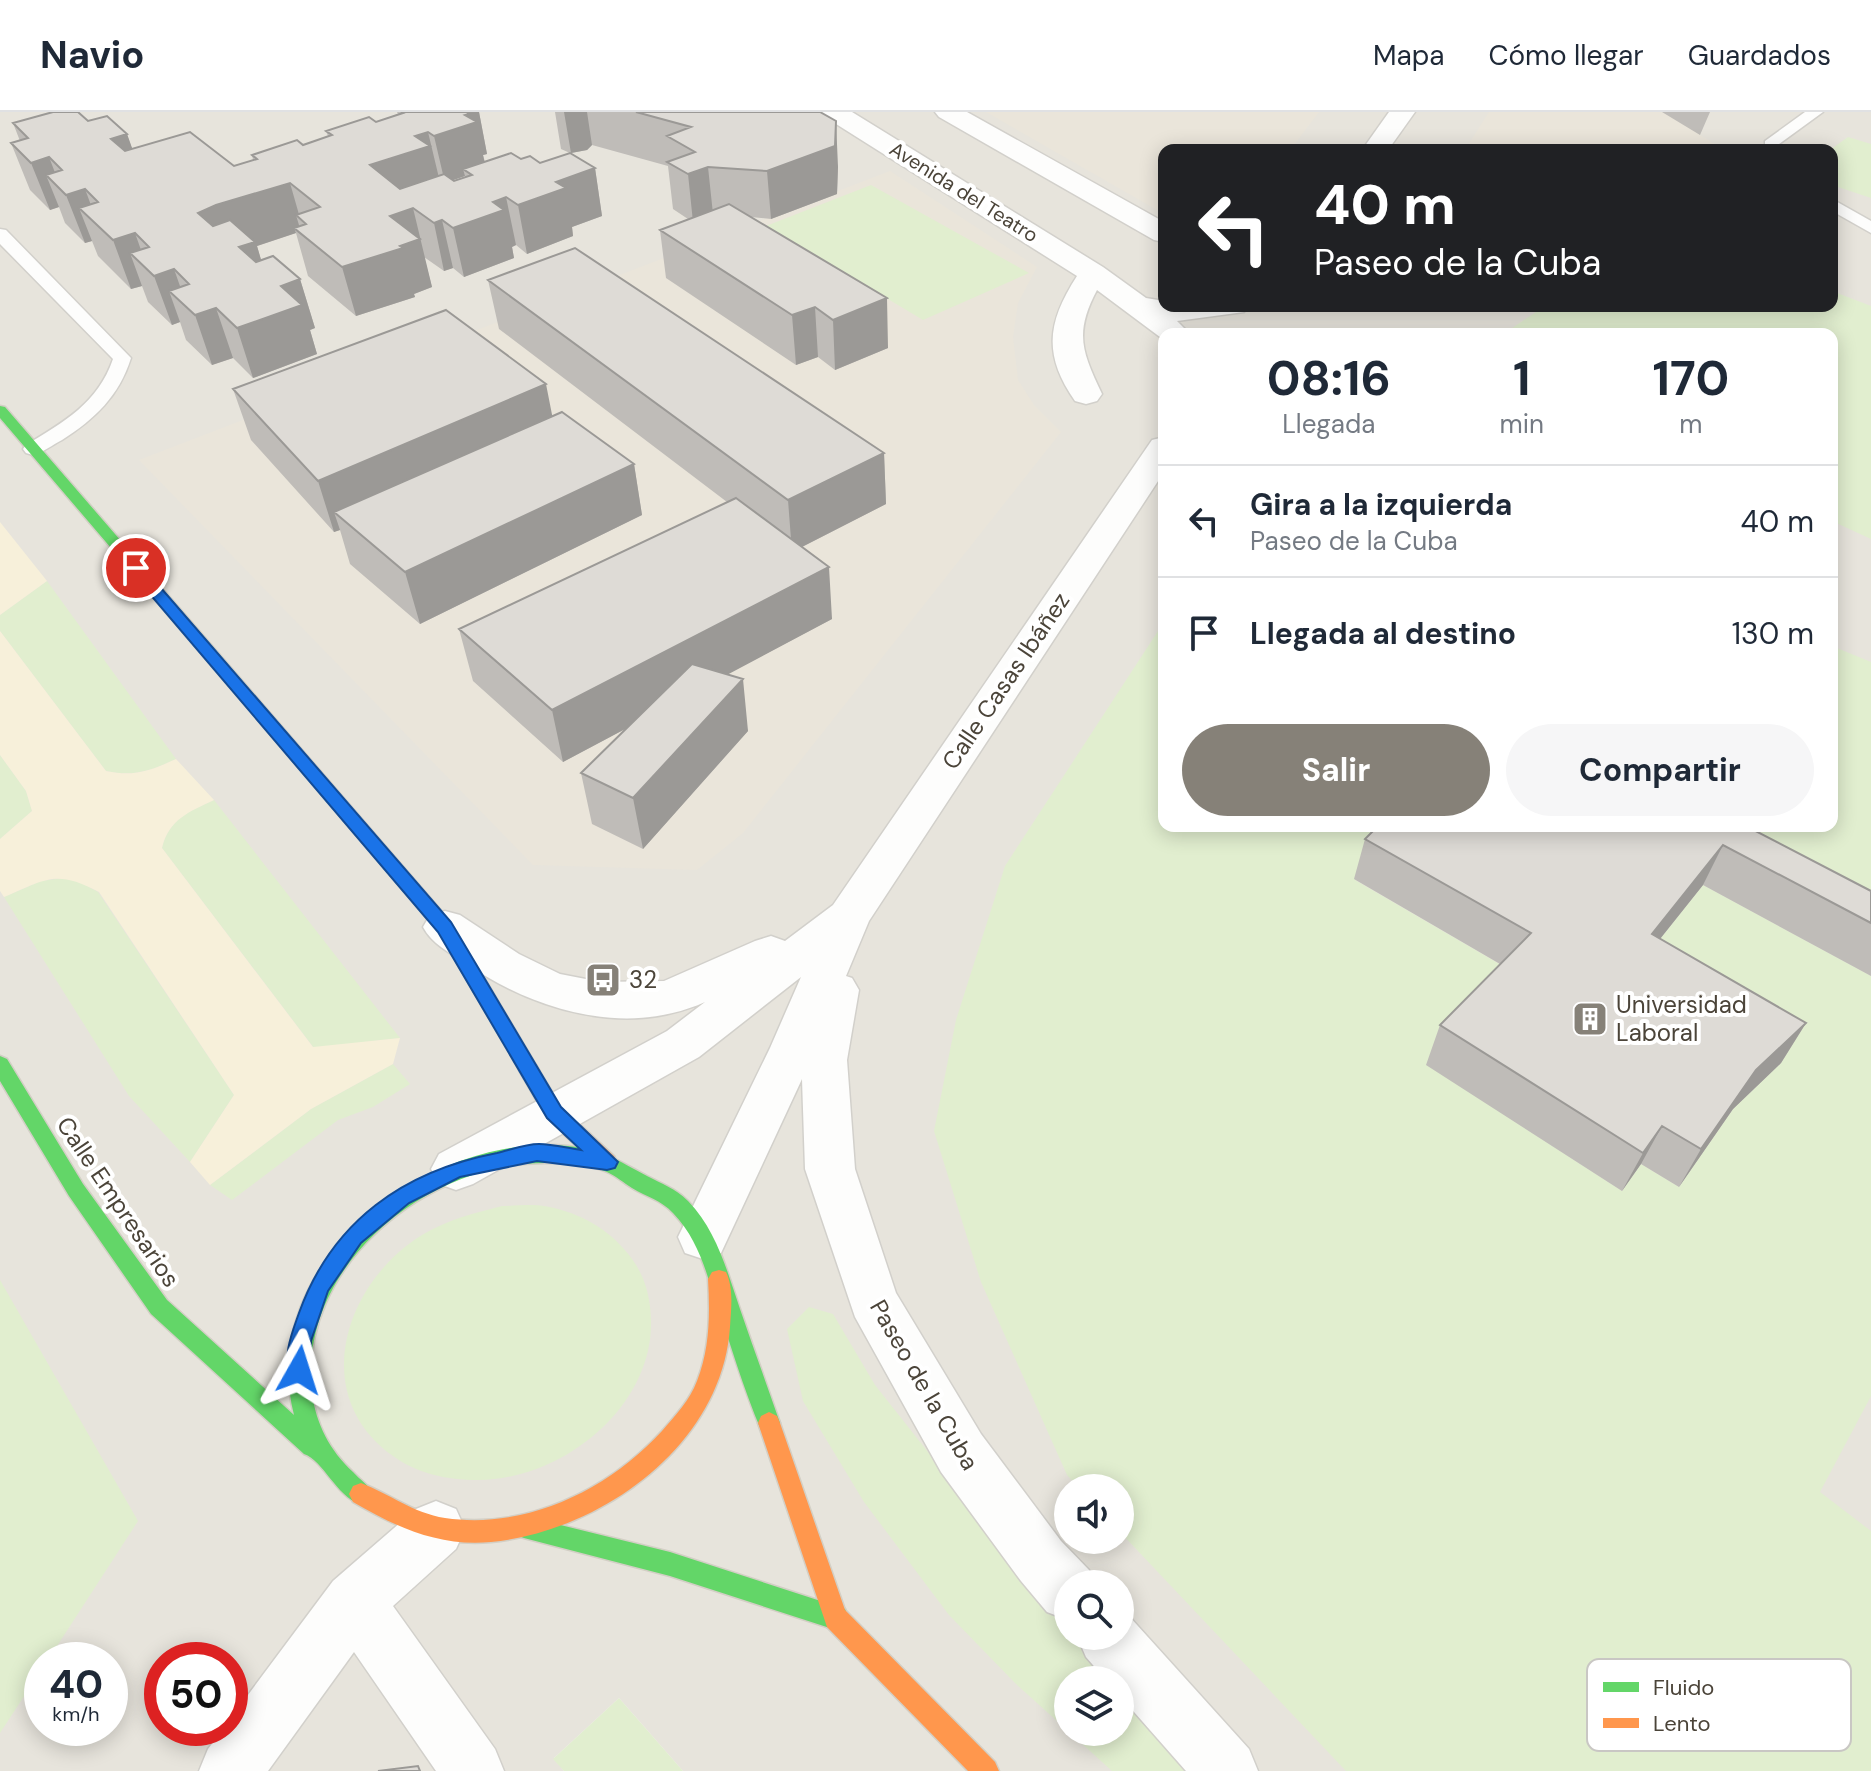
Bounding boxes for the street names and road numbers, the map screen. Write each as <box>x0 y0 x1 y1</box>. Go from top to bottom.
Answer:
street label: Avenida del Teatro <box>885 136 1043 248</box>
street label: Calle Casas Ibáñez <box>935 586 1076 775</box>
street label: Calle Empresarios <box>50 1111 187 1293</box>
street label: Paseo de la Cuba <box>863 1294 986 1475</box>

